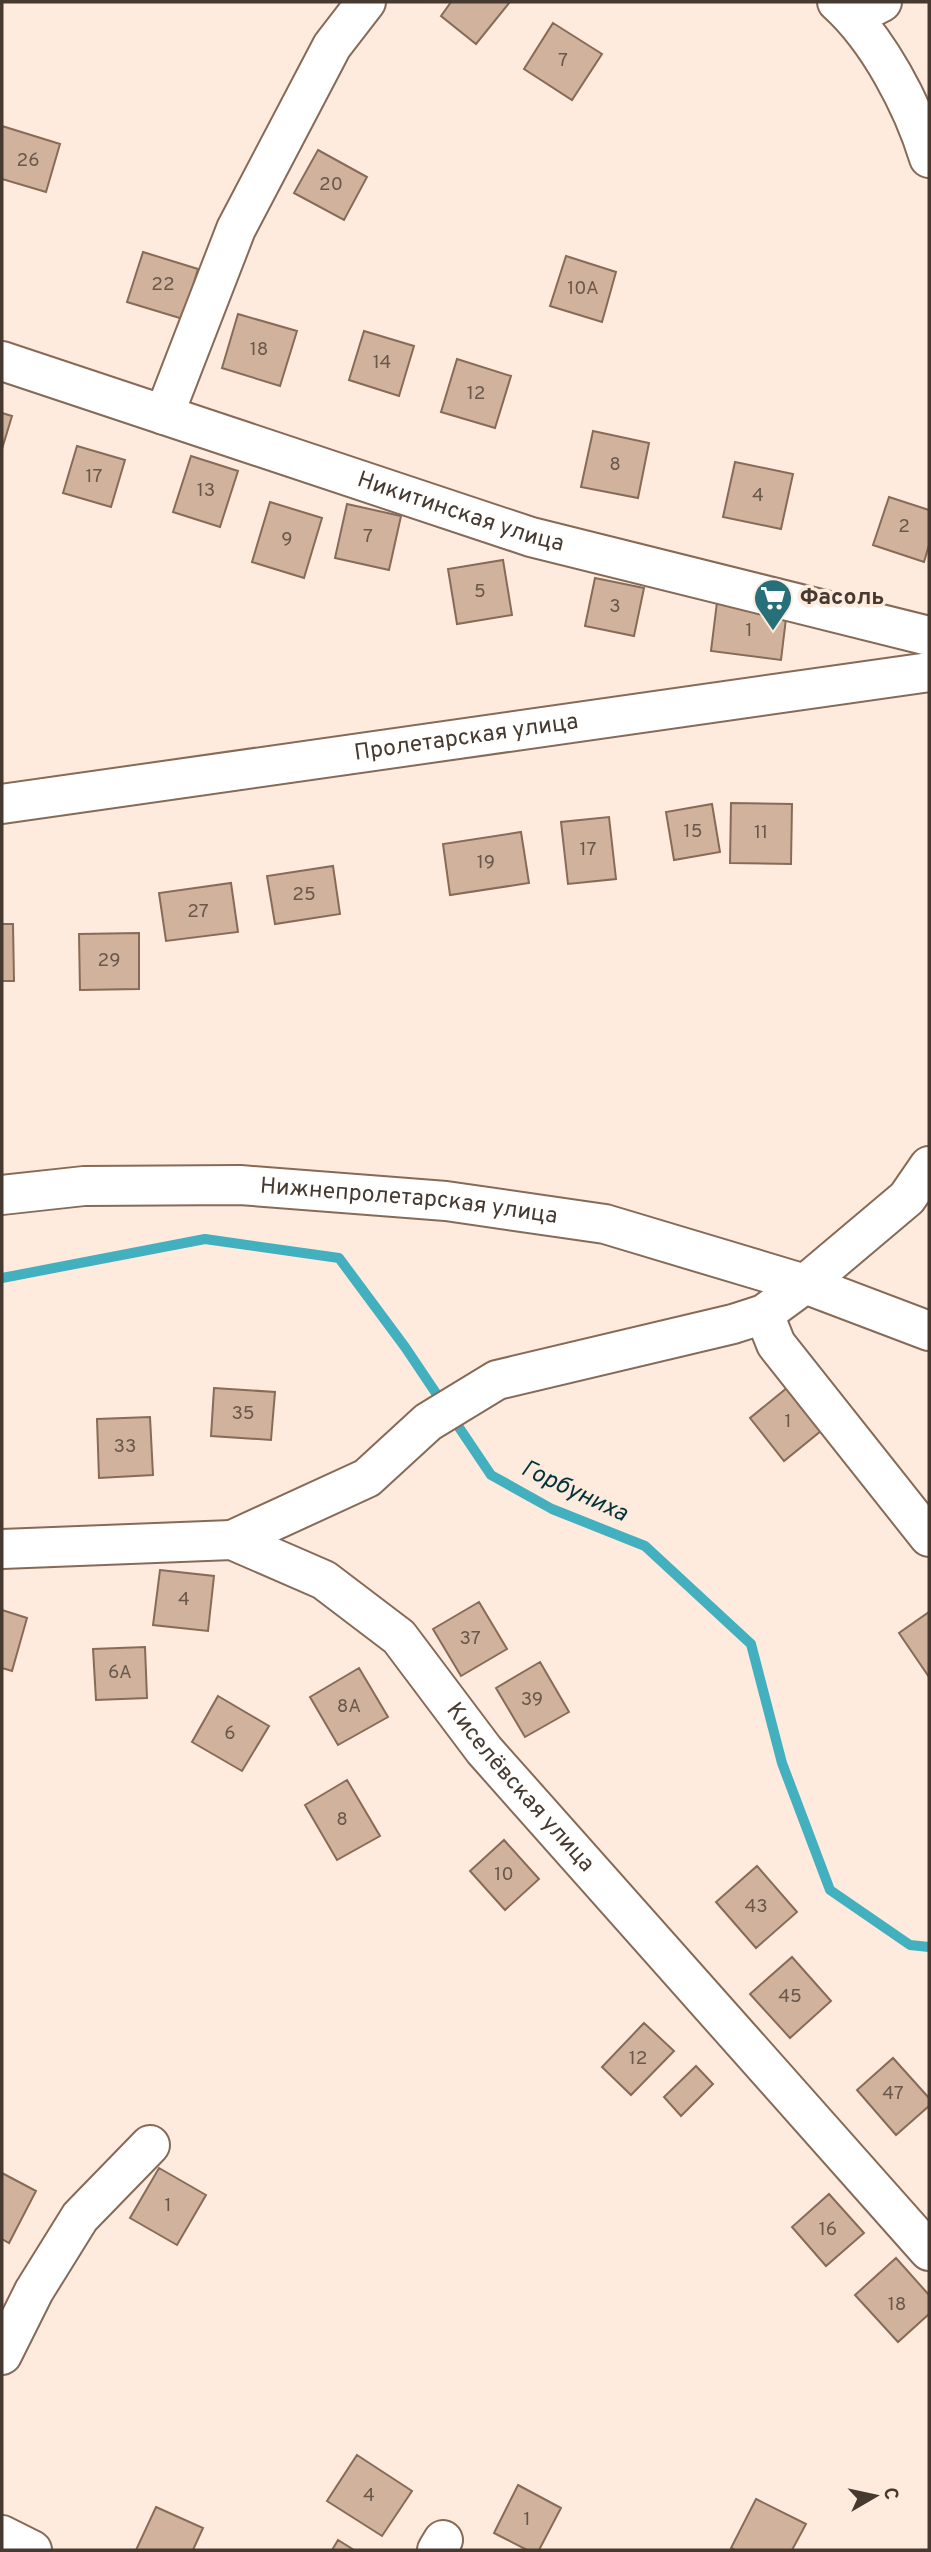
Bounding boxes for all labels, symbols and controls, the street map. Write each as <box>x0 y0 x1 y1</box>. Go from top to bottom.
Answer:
house number: 7 <box>558 49 568 73</box>
house number: 26 <box>17 149 39 173</box>
house number: 20 <box>319 173 343 197</box>
house number: 22 <box>151 273 175 297</box>
house number: 10А <box>567 277 599 301</box>
house number: 18 <box>250 338 268 362</box>
house number: 14 <box>373 351 391 375</box>
house number: 12 <box>467 382 485 406</box>
house number: 8 <box>609 453 621 477</box>
house number: 17 <box>86 465 103 489</box>
street label: Никитинская улица <box>353 466 567 559</box>
house number: 13 <box>197 479 215 503</box>
house number: 4 <box>752 484 764 508</box>
house number: 2 <box>898 515 910 539</box>
house number: 7 <box>363 525 373 549</box>
house number: 9 <box>281 528 293 552</box>
supermarket icon: Фасоль <box>752 577 794 632</box>
house number: 5 <box>474 580 486 604</box>
place label: Фасоль <box>800 584 884 613</box>
house number: 3 <box>609 595 621 619</box>
house number: 1 <box>745 619 753 643</box>
street label: Пролетарская улица <box>352 708 580 768</box>
house number: 15 <box>684 820 702 844</box>
house number: 11 <box>754 821 768 845</box>
house number: 17 <box>580 838 597 862</box>
house number: 19 <box>477 851 495 875</box>
house number: 25 <box>292 883 316 907</box>
house number: 27 <box>187 900 209 924</box>
house number: 29 <box>98 949 120 973</box>
street label: Нижнепролетарская улица <box>259 1172 559 1231</box>
house number: 35 <box>231 1402 255 1426</box>
house number: 1 <box>784 1410 792 1434</box>
house number: 33 <box>114 1435 136 1459</box>
water label: Горбуниха <box>516 1454 633 1530</box>
house number: 4 <box>178 1588 190 1612</box>
house number: 37 <box>459 1627 481 1651</box>
house number: 6А <box>108 1661 132 1685</box>
house number: 39 <box>521 1688 543 1712</box>
house number: 8А <box>337 1695 361 1719</box>
street label: Киселёвская улица <box>439 1697 600 1878</box>
house number: 6 <box>224 1722 236 1746</box>
house number: 8 <box>336 1808 348 1832</box>
house number: 10 <box>494 1863 514 1887</box>
house number: 43 <box>744 1895 768 1919</box>
house number: 45 <box>778 1985 802 2009</box>
house number: 12 <box>629 2047 647 2071</box>
house number: 47 <box>882 2082 904 2106</box>
house number: 1 <box>164 2194 172 2218</box>
house number: 16 <box>819 2218 837 2242</box>
house number: 18 <box>888 2293 906 2317</box>
north arrow <box>840 2461 910 2531</box>
house number: 4 <box>363 2484 375 2508</box>
text: С <box>877 2486 903 2502</box>
house number: 1 <box>523 2508 531 2532</box>

